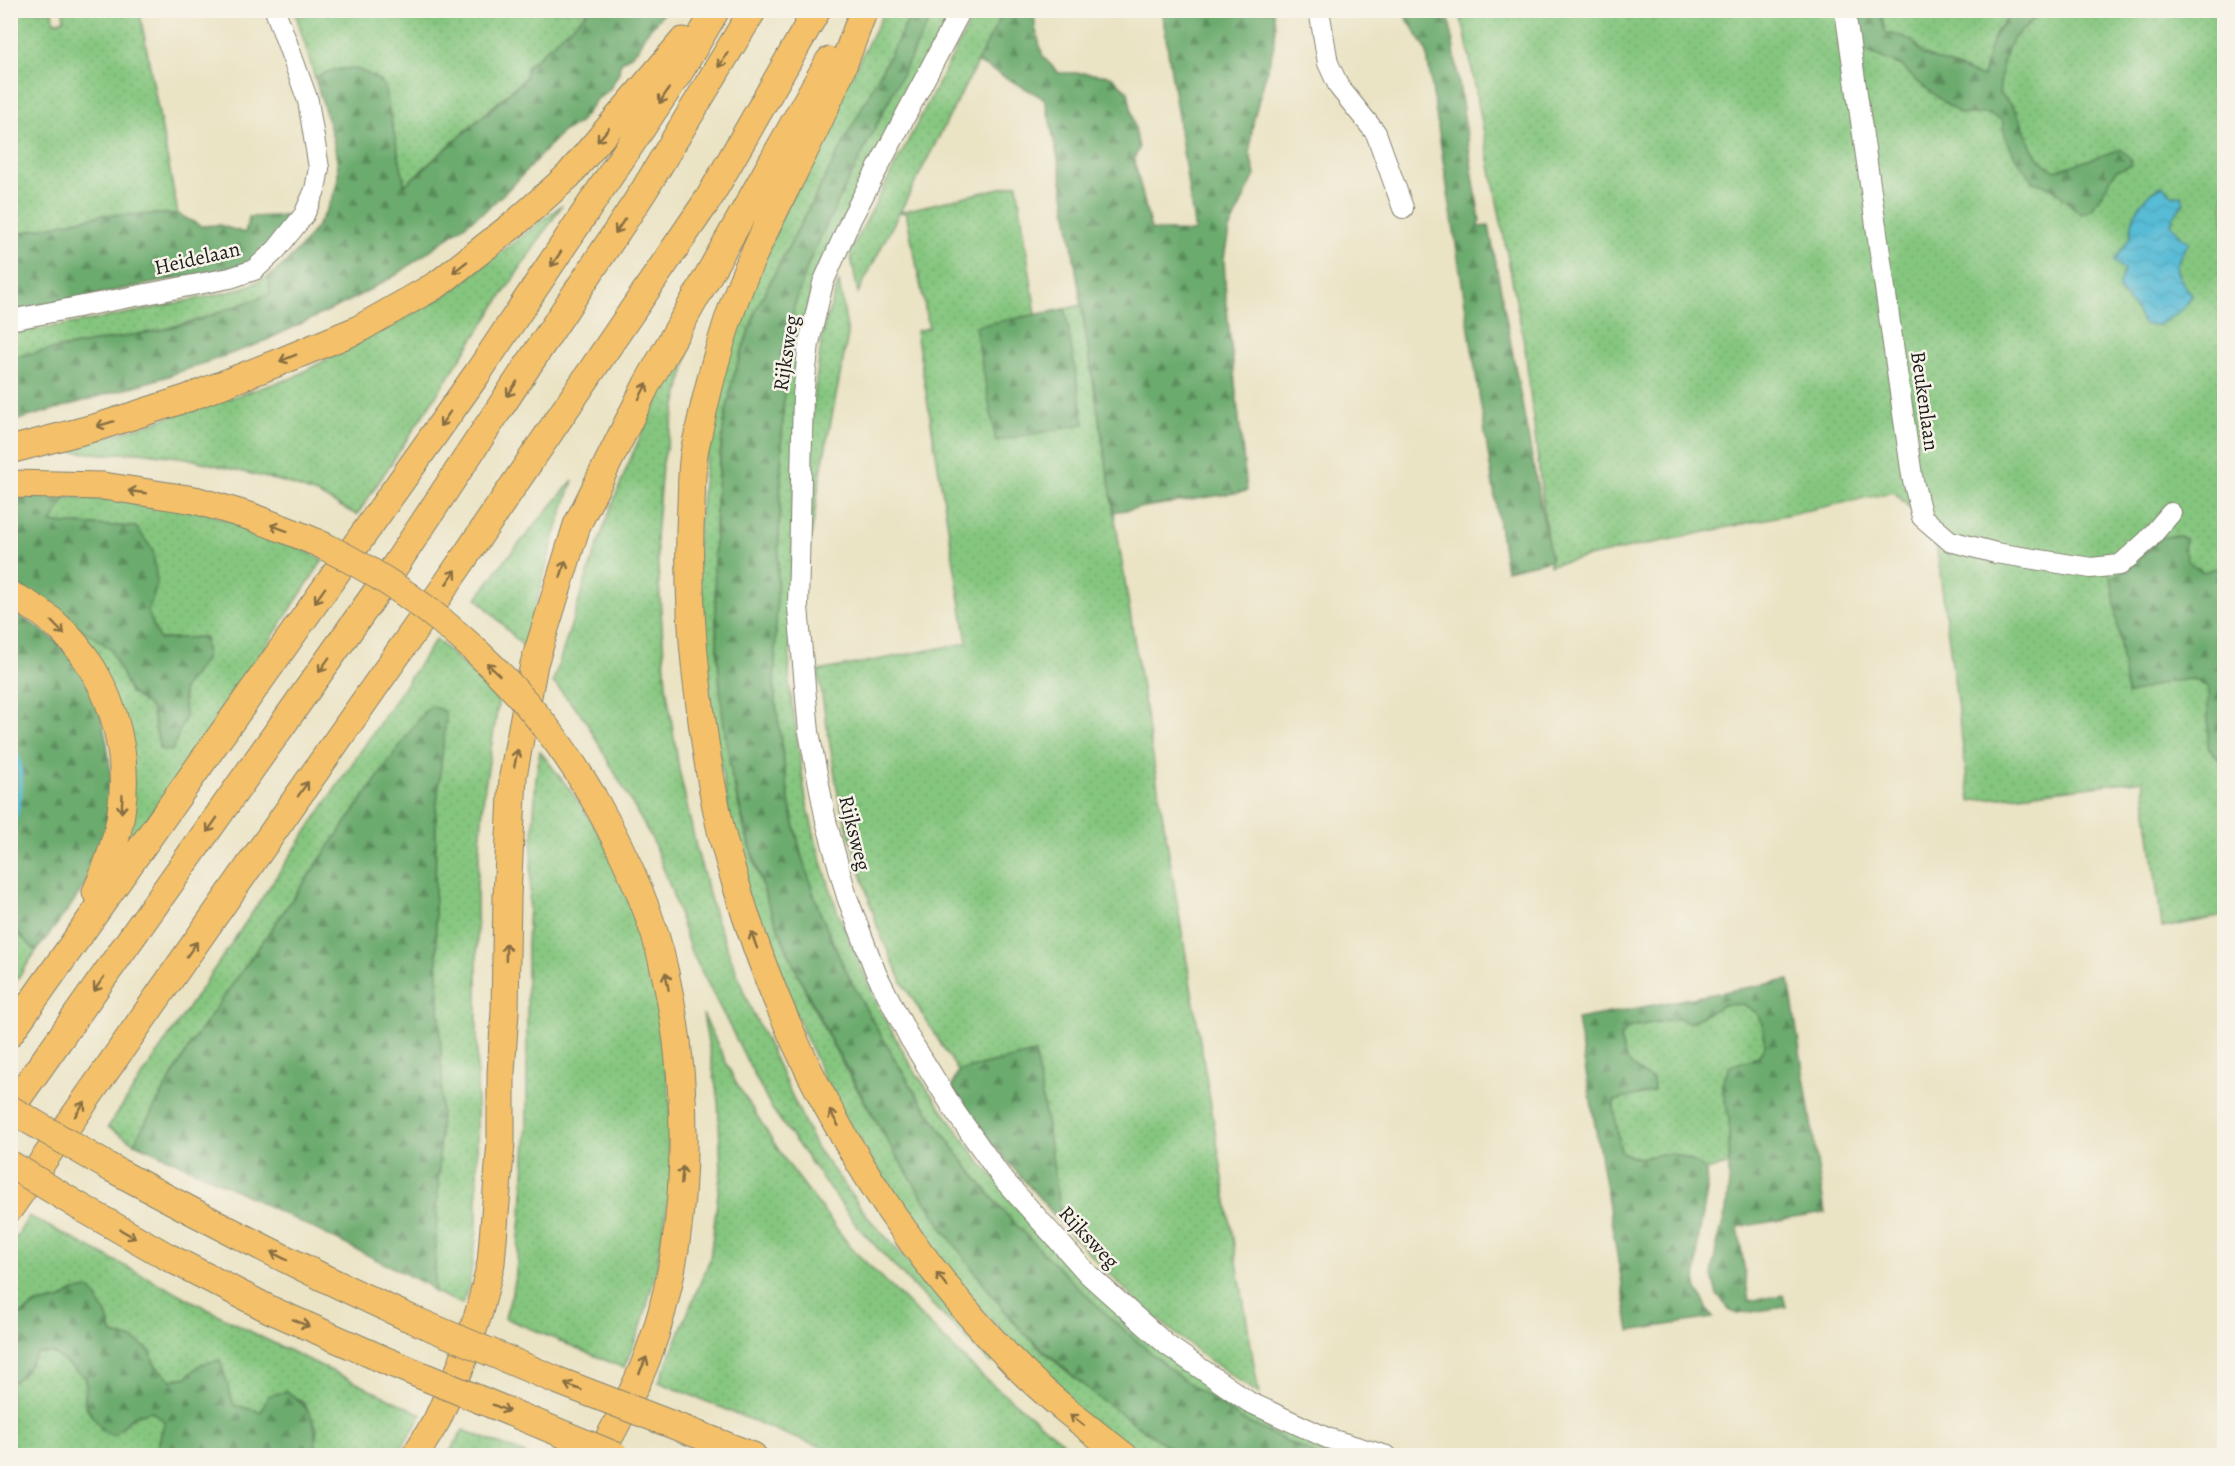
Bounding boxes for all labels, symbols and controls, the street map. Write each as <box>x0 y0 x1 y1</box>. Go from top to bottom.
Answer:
one-way arrow <box>716 52 729 69</box>
one-way arrow <box>657 88 670 105</box>
one-way arrow <box>596 127 610 142</box>
one-way arrow <box>614 217 626 234</box>
street label: Heidelaan <box>151 235 243 281</box>
one-way arrow <box>549 250 562 267</box>
one-way arrow <box>452 260 468 273</box>
street label: Rijksweg <box>766 312 806 393</box>
street label: Beukenlaan <box>1904 349 1946 453</box>
one-way arrow <box>280 353 298 364</box>
one-way arrow <box>506 380 519 397</box>
one-way arrow <box>638 383 650 401</box>
one-way arrow <box>439 411 451 427</box>
one-way arrow <box>96 419 115 430</box>
one-way arrow <box>128 486 148 497</box>
one-way arrow <box>271 521 289 532</box>
one-way arrow <box>558 560 569 579</box>
one-way arrow <box>445 570 457 586</box>
one-way arrow <box>314 587 326 603</box>
one-way arrow <box>51 620 66 635</box>
one-way arrow <box>318 657 331 673</box>
one-way arrow <box>486 662 501 676</box>
one-way arrow <box>511 748 522 768</box>
one-way arrow <box>297 781 309 798</box>
street label: Rijksweg <box>832 792 878 874</box>
one-way arrow <box>116 794 127 814</box>
one-way arrow <box>206 816 218 832</box>
one-way arrow <box>748 931 759 950</box>
one-way arrow <box>186 941 198 957</box>
one-way arrow <box>500 943 512 963</box>
one-way arrow <box>661 972 672 992</box>
one-way arrow <box>93 975 105 991</box>
one-way arrow <box>74 1101 86 1117</box>
one-way arrow <box>827 1110 839 1127</box>
one-way arrow <box>677 1166 688 1185</box>
street label: Rijksweg <box>1053 1199 1126 1275</box>
one-way arrow <box>119 1228 136 1240</box>
one-way arrow <box>270 1250 288 1261</box>
one-way arrow <box>936 1272 949 1288</box>
one-way arrow <box>292 1318 310 1330</box>
one-way arrow <box>638 1357 649 1375</box>
one-way arrow <box>564 1380 582 1391</box>
one-way arrow <box>492 1403 510 1414</box>
one-way arrow <box>1070 1413 1086 1426</box>

